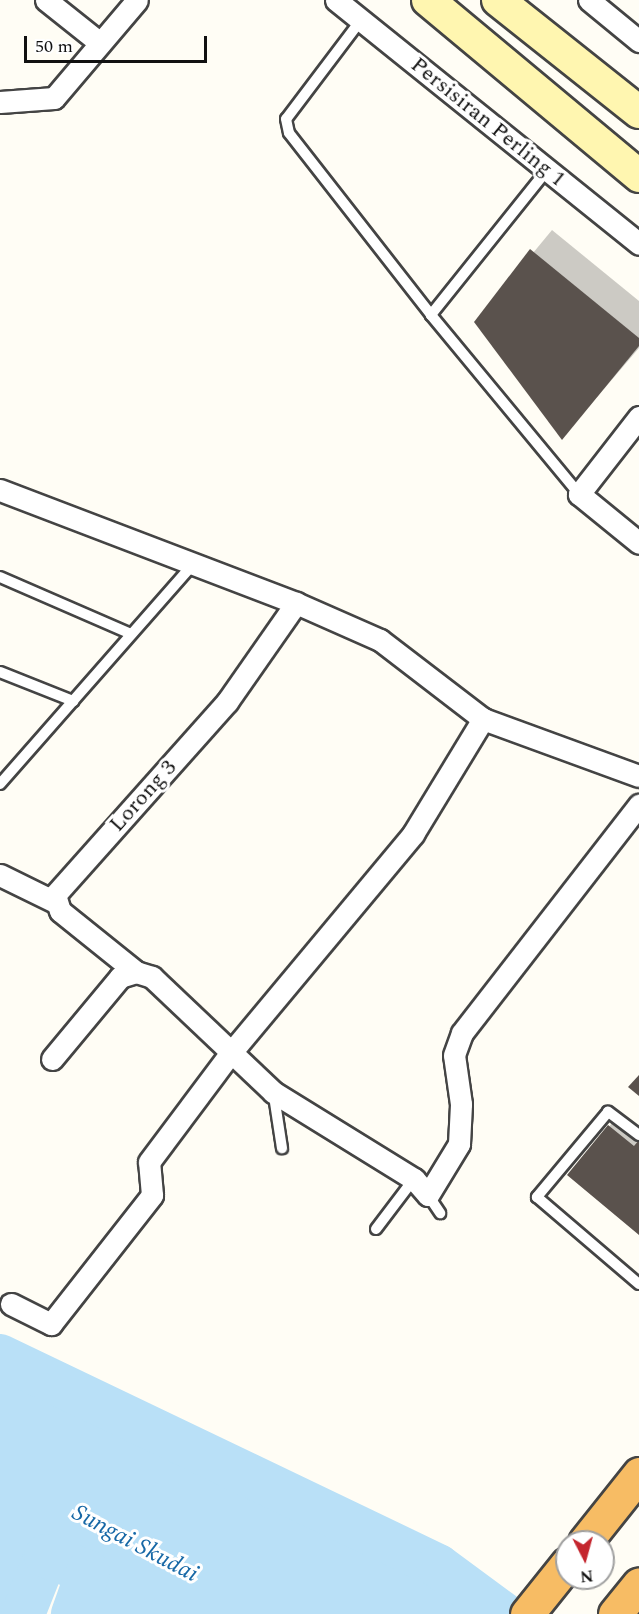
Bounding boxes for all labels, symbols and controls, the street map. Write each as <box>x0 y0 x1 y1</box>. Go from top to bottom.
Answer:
scale bar <box>27 24 210 62</box>
text: 50 m <box>35 33 73 60</box>
street label: Persisiran Perling 1 <box>405 52 571 192</box>
street label: Lorong 3 <box>104 755 182 837</box>
water label: Sungai Skudai <box>67 1499 203 1589</box>
north arrow <box>555 1530 615 1590</box>
text: N <box>579 1563 594 1589</box>

